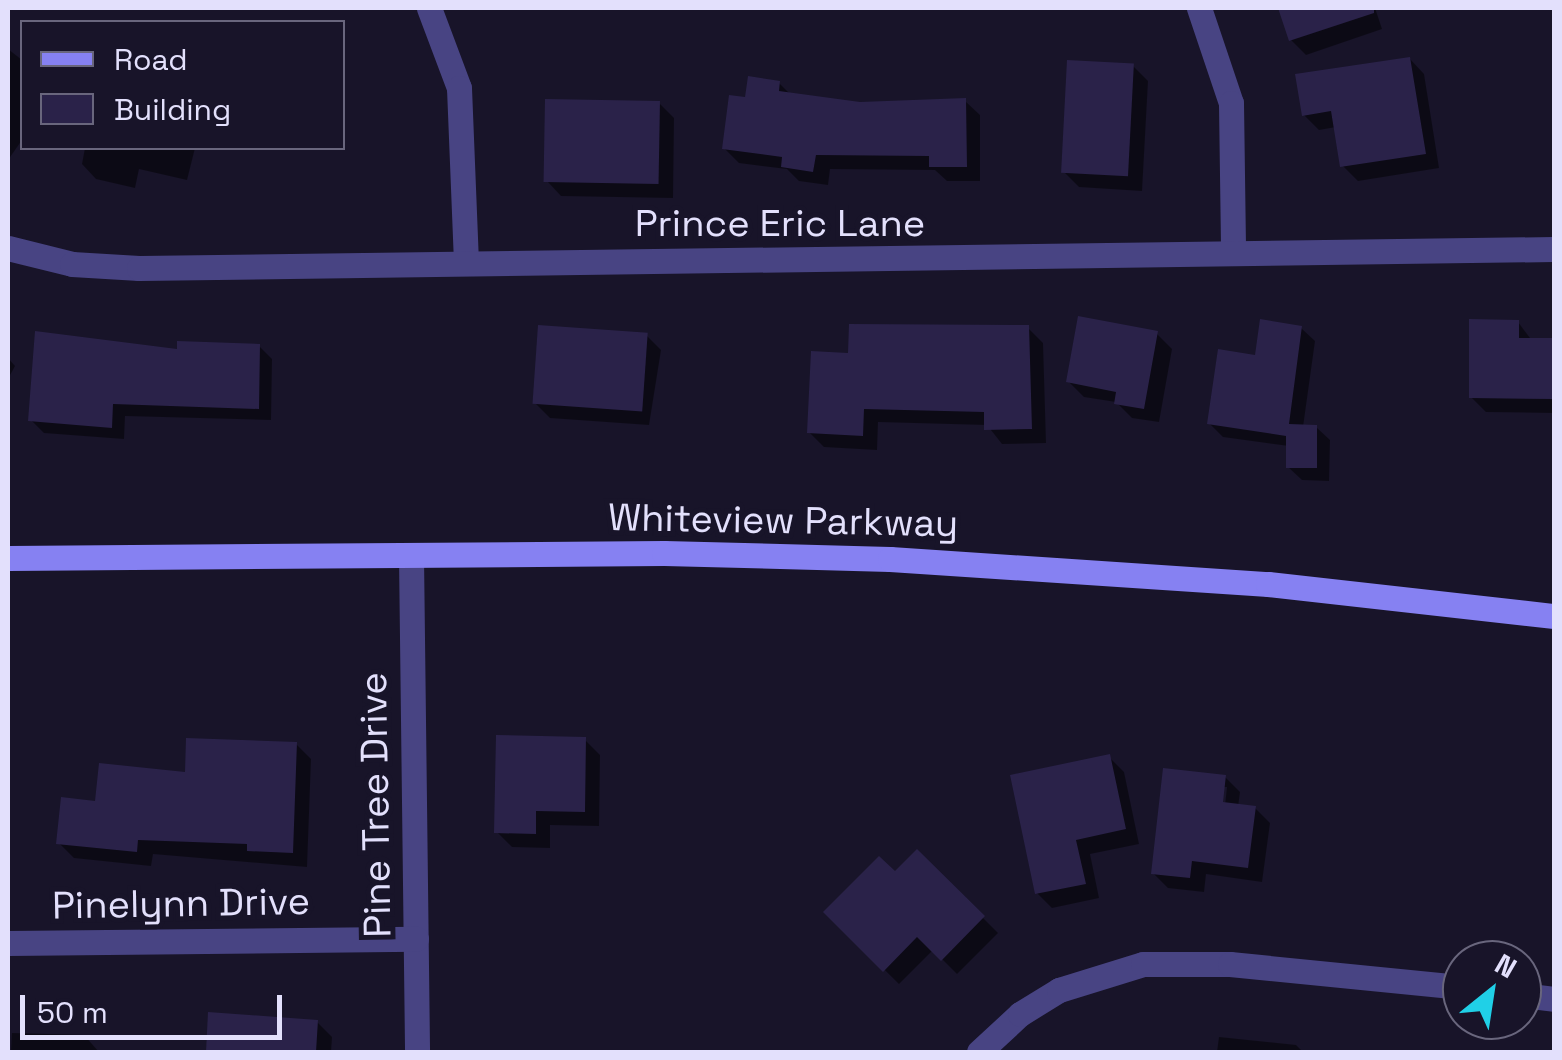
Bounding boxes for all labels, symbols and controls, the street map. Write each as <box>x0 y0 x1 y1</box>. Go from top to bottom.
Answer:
legend <box>20 20 345 150</box>
text: Road <box>114 40 188 79</box>
text: Building <box>114 90 231 129</box>
street label: Prince Eric Lane <box>635 201 925 247</box>
street label: Whiteview Parkway <box>608 495 958 547</box>
street label: Pine Tree Drive <box>351 671 401 939</box>
street label: Pinelynn Drive <box>52 879 310 929</box>
north arrow <box>1442 940 1542 1040</box>
text: N <box>1489 945 1523 986</box>
scale bar <box>25 975 288 1037</box>
text: 50 m <box>37 993 108 1032</box>

